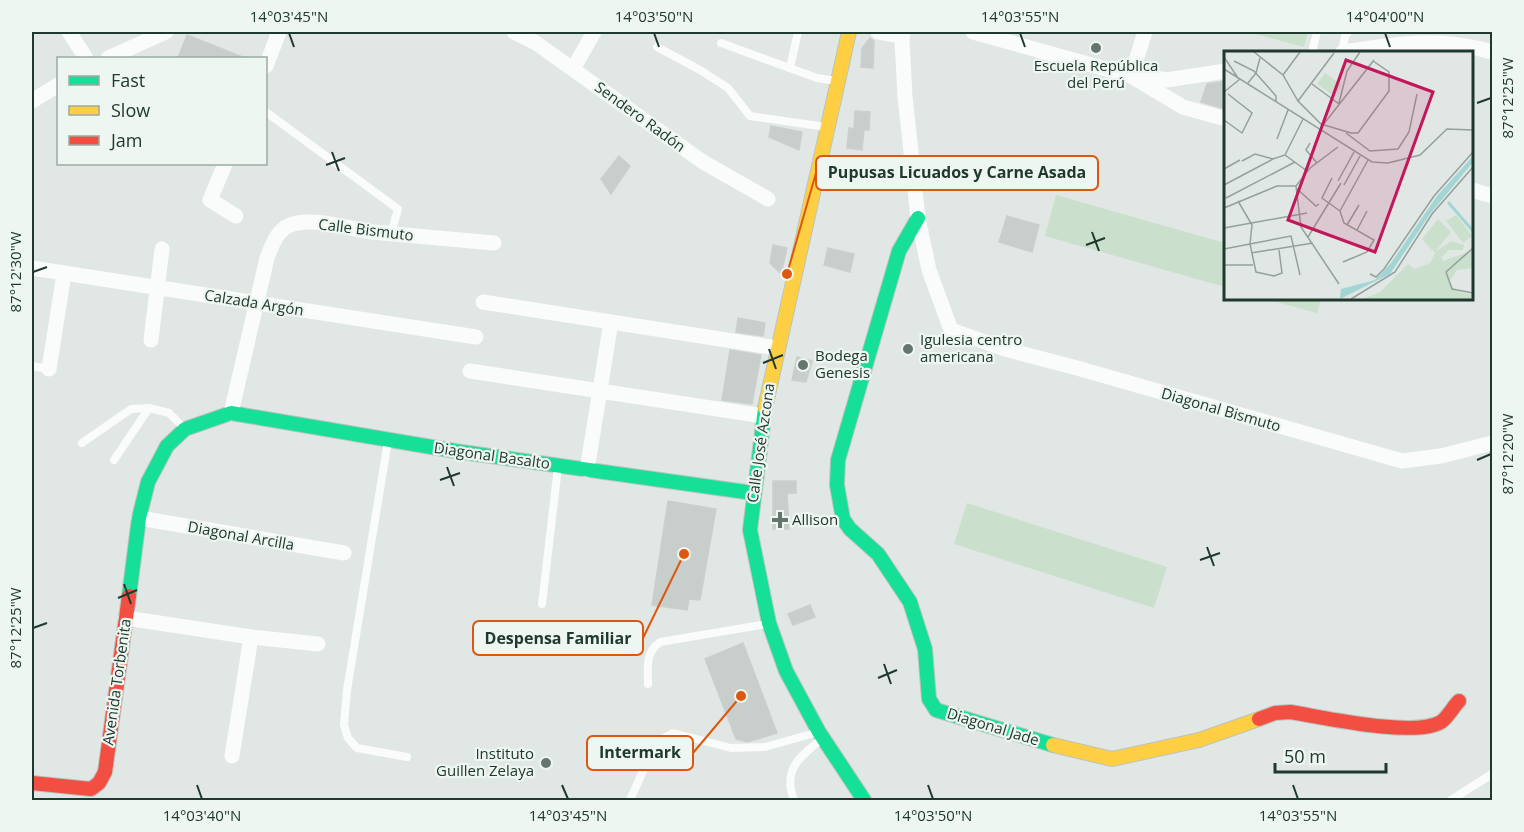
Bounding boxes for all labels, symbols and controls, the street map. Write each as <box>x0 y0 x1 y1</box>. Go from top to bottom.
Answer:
text: 14°03'45"N <box>250 6 328 26</box>
text: 14°03'50"N <box>615 6 693 26</box>
text: 14°03'55"N <box>981 6 1059 26</box>
text: 14°04'00"N <box>1346 6 1424 26</box>
marker: Escuela República del Perú <box>1089 41 1103 55</box>
inset map <box>1224 51 1473 300</box>
place label: Escuela República del Perú <box>1034 55 1158 92</box>
legend <box>57 57 267 165</box>
text: 87°12'25"W <box>1497 57 1517 139</box>
text: Fast <box>111 68 145 92</box>
street label: Sendero Radón <box>591 77 690 156</box>
text: Slow <box>111 98 150 122</box>
text: Jam <box>109 128 143 152</box>
callout: Pupusas Licuados y Carne Asada <box>816 156 1098 190</box>
text: Pupusas Licuados y Carne Asada <box>828 161 1086 183</box>
street label: Calle Bismuto <box>317 213 415 245</box>
text: 87°12'30"W <box>5 231 25 313</box>
street label: Calzada Argón <box>203 284 305 320</box>
place label: Igulesia centro americana <box>920 329 1022 366</box>
marker: Igulesia centro americana <box>901 342 915 356</box>
place label: Bodega Genesis <box>815 345 870 382</box>
marker: Bodega Genesis <box>796 358 810 372</box>
street label: Calle José Azcona <box>742 382 778 504</box>
street label: Diagonal Bismuto <box>1159 382 1283 436</box>
text: 87°12'20"W <box>1497 413 1517 495</box>
street label: Diagonal Basalto <box>433 437 551 473</box>
place label: Allison <box>792 509 838 529</box>
marker: Allison <box>773 513 787 527</box>
street label: Diagonal Arcilla <box>186 516 296 554</box>
text: 87°12'25"W <box>5 587 25 669</box>
street label: Avenida Torbenita <box>97 617 135 746</box>
callout: Despensa Familiar <box>473 621 643 655</box>
text: Despensa Familiar <box>485 627 631 649</box>
street label: Diagonal Jade <box>945 703 1042 750</box>
callout: Intermark <box>587 736 693 770</box>
scale bar <box>1275 736 1386 774</box>
text: Intermark <box>599 741 681 763</box>
place label: Instituto Guillen Zelaya <box>436 743 534 780</box>
text: 50 m <box>1284 744 1326 768</box>
marker: Instituto Guillen Zelaya <box>539 756 553 770</box>
text: 14°03'40"N <box>163 805 241 825</box>
text: 14°03'45"N <box>529 805 607 825</box>
text: 14°03'50"N <box>894 805 972 825</box>
text: 14°03'55"N <box>1259 805 1337 825</box>

